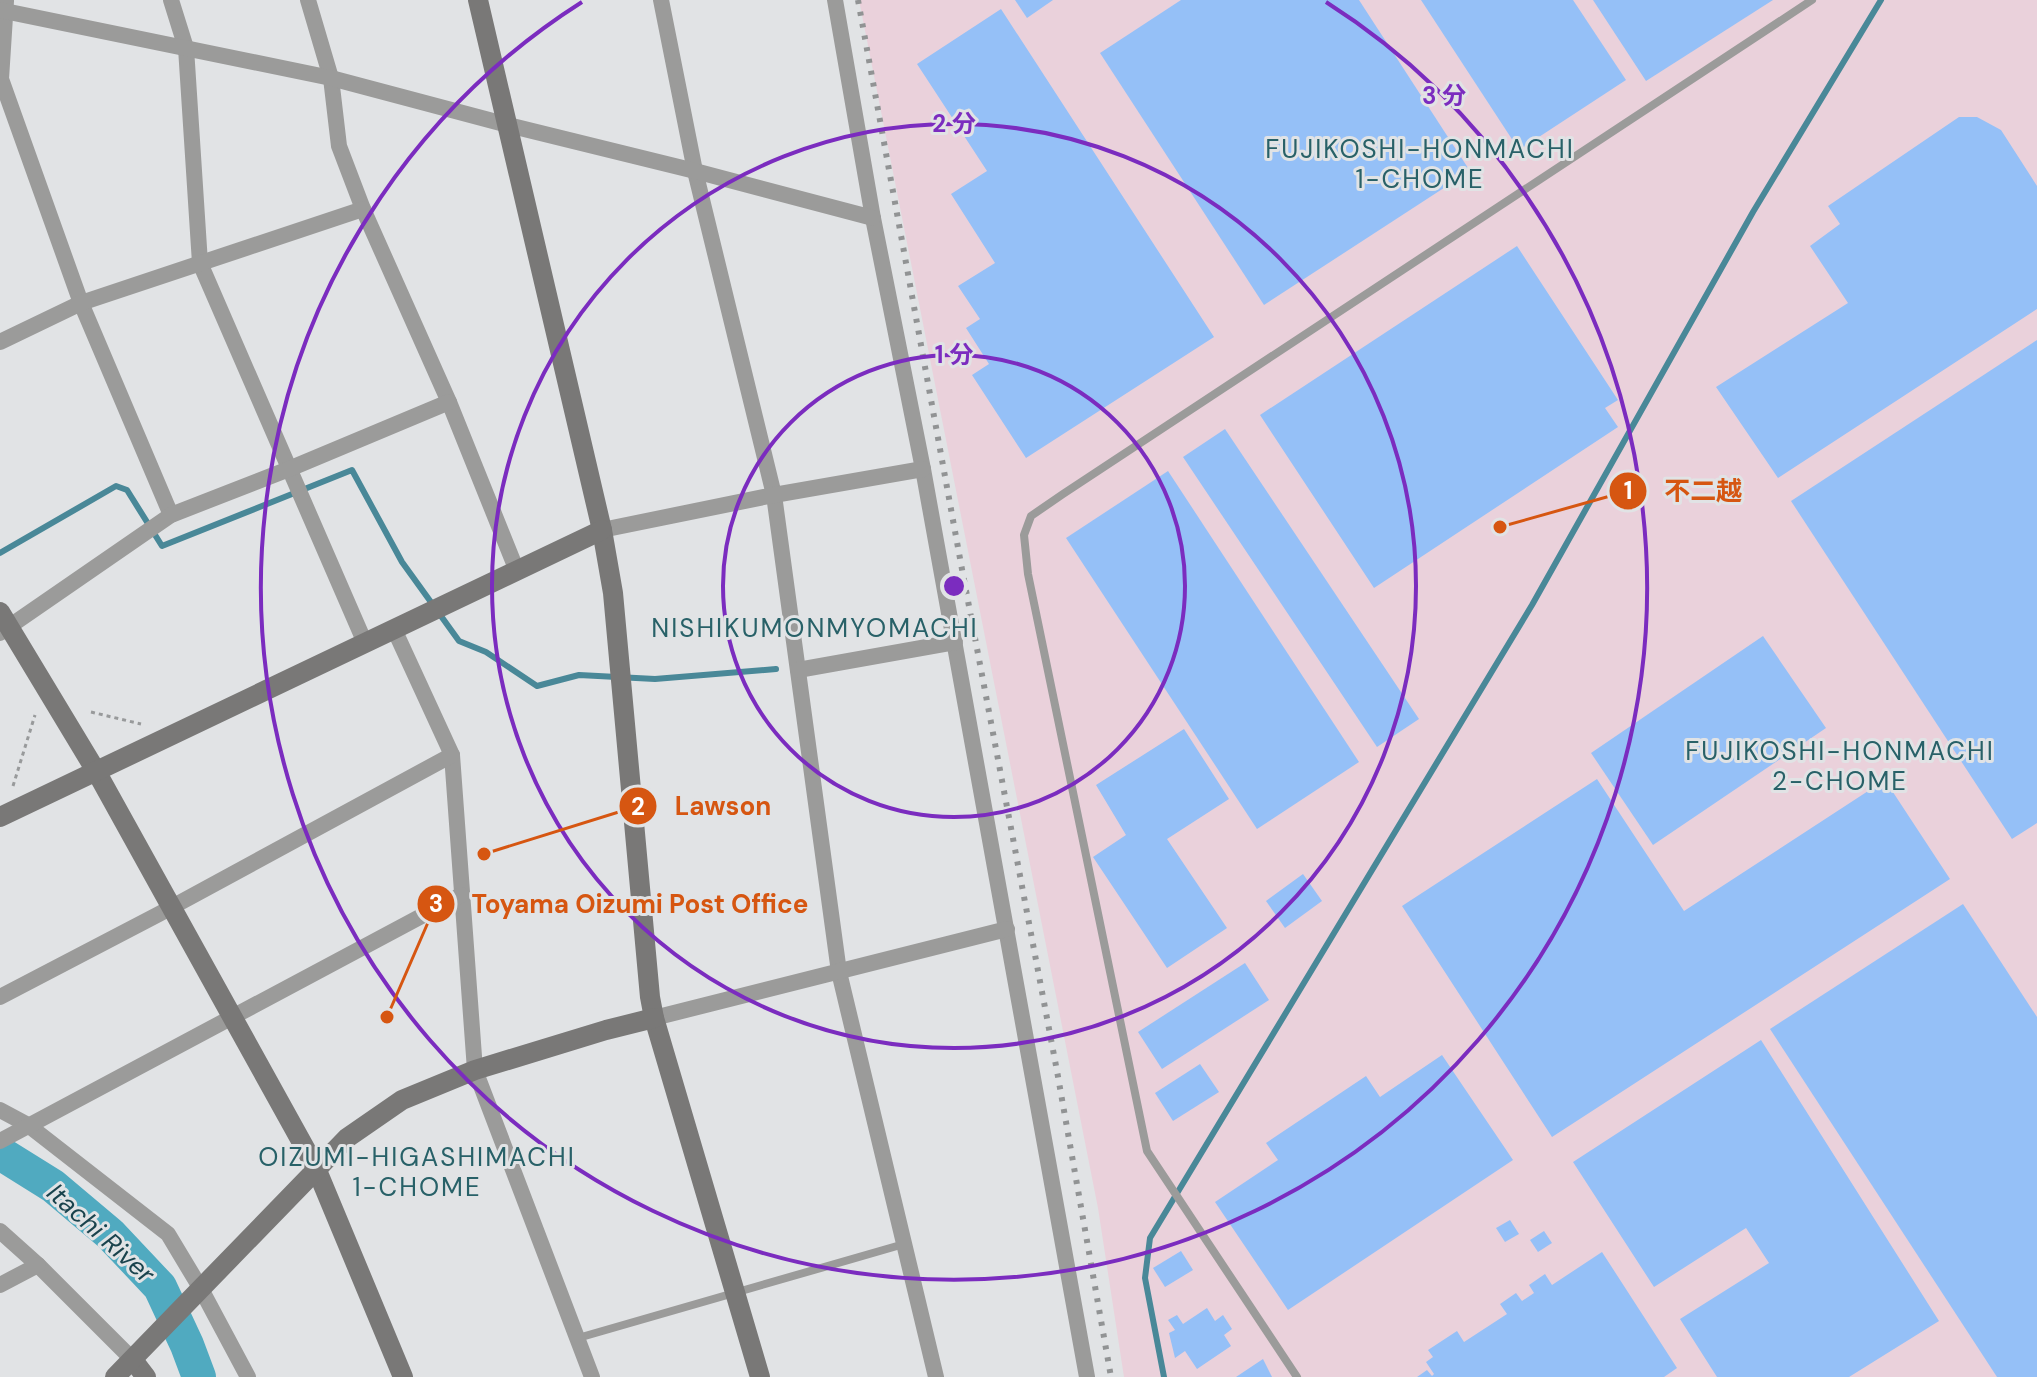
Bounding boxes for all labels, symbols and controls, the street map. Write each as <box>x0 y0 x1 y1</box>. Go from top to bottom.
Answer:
text: 3 分 <box>1422 80 1466 111</box>
text: 2 分 <box>932 108 976 139</box>
district label: FUJIKOSHI-HONMACHI 1-CHOME <box>1265 132 1575 196</box>
text: 1 分 <box>935 339 973 370</box>
callout: 不二越 <box>1608 466 1758 516</box>
text: 不二越 <box>1664 474 1742 508</box>
text: 1 <box>1624 475 1632 506</box>
centre of rings <box>940 572 968 600</box>
district label: NISHIKUMONMYOMACHI <box>651 611 979 645</box>
district label: FUJIKOSHI-HONMACHI 2-CHOME <box>1685 734 1995 798</box>
callout: Lawson <box>618 781 787 831</box>
text: Lawson <box>675 789 771 823</box>
text: 2 <box>631 791 645 822</box>
callout: Toyama Oizumi Post Office <box>416 879 825 929</box>
text: Toyama Oizumi Post Office <box>472 887 808 921</box>
text: 3 <box>429 888 443 919</box>
district label: OIZUMI-HIGASHIMACHI 1-CHOME <box>258 1140 576 1204</box>
water label: Itachi River <box>40 1176 163 1291</box>

